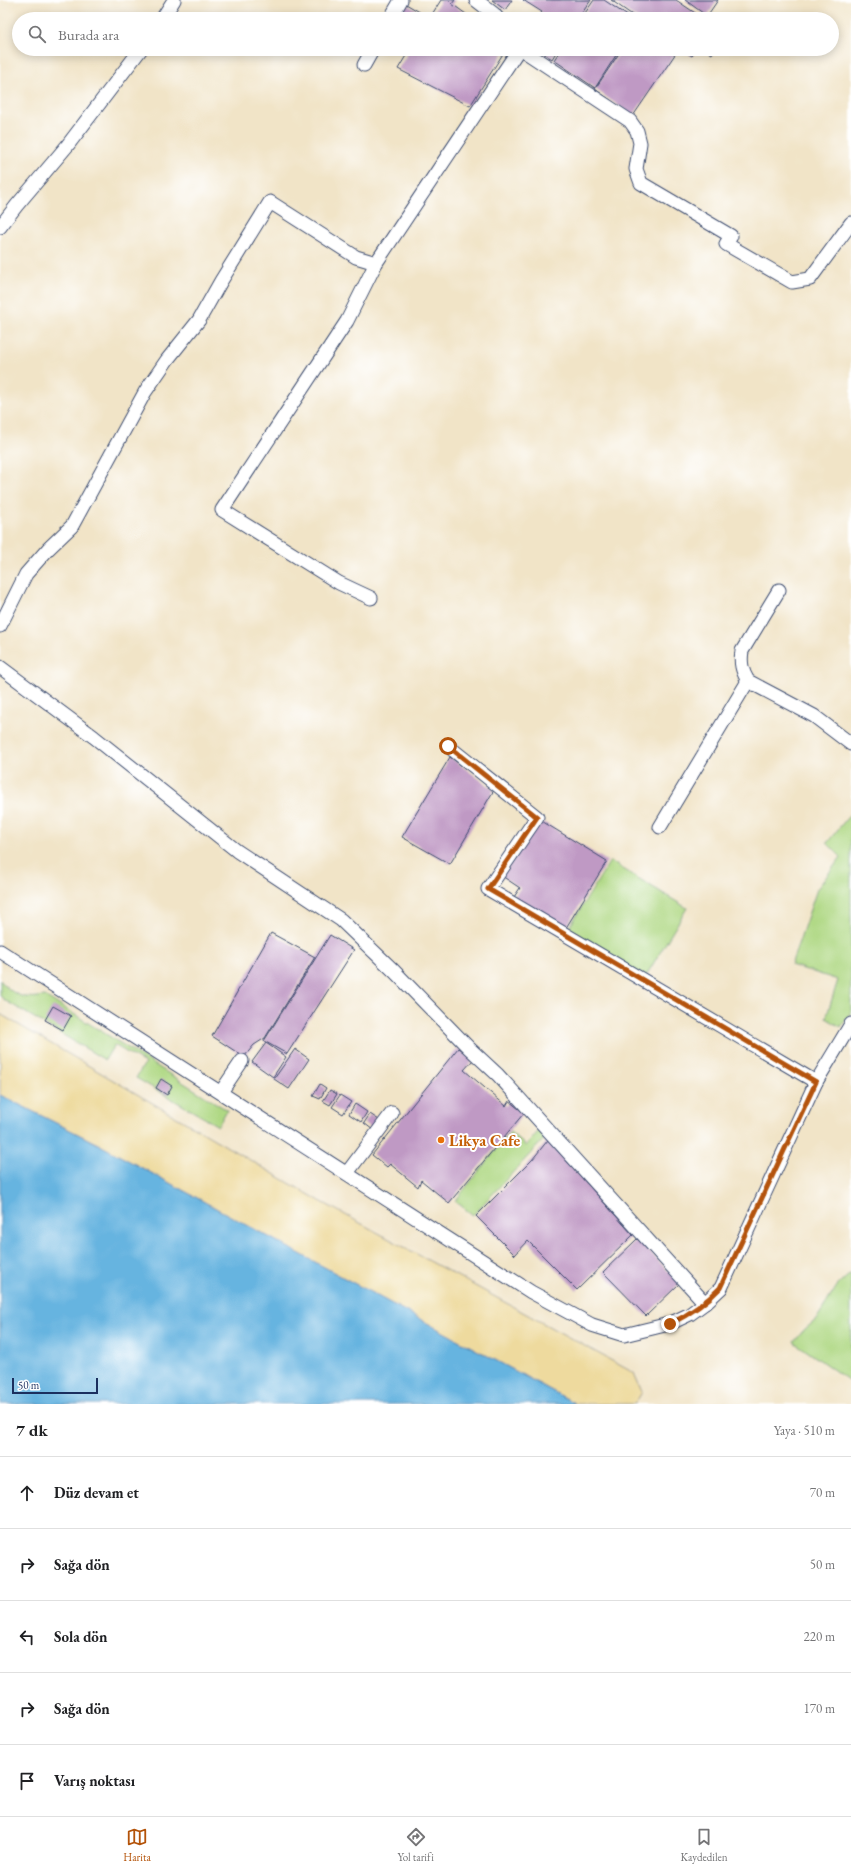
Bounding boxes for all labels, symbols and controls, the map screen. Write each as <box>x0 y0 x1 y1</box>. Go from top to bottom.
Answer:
search box <box>12 12 839 56</box>
icon: search <box>26 23 48 45</box>
text: Burada ara <box>58 25 119 44</box>
route start <box>439 737 457 755</box>
place label: Likya Cafe <box>449 1130 520 1151</box>
marker: Likya Cafe <box>436 1135 446 1145</box>
route end <box>661 1315 679 1333</box>
scale bar <box>12 1376 98 1395</box>
text: 50 m <box>18 1378 39 1392</box>
text: 7 dk <box>16 1419 48 1441</box>
text: Yaya · 510 m <box>774 1422 835 1439</box>
icon: ahead <box>16 1482 38 1504</box>
text: Düz devam et <box>54 1483 139 1502</box>
text: 70 m <box>810 1484 835 1501</box>
icon: right <box>16 1554 38 1576</box>
text: Sağa dön <box>54 1555 110 1574</box>
text: 50 m <box>810 1556 835 1573</box>
icon: left <box>16 1626 38 1648</box>
text: Sola dön <box>54 1627 107 1646</box>
text: 220 m <box>804 1628 835 1645</box>
icon: right <box>16 1698 38 1720</box>
text: Sağa dön <box>54 1699 110 1718</box>
text: 170 m <box>804 1700 835 1717</box>
icon: arrive <box>16 1770 38 1792</box>
text: Varış noktası <box>54 1771 135 1790</box>
tab: Harita <box>123 1826 151 1864</box>
tab: Yol tarifi <box>397 1826 434 1864</box>
tab: Kaydedilen <box>681 1826 728 1864</box>

